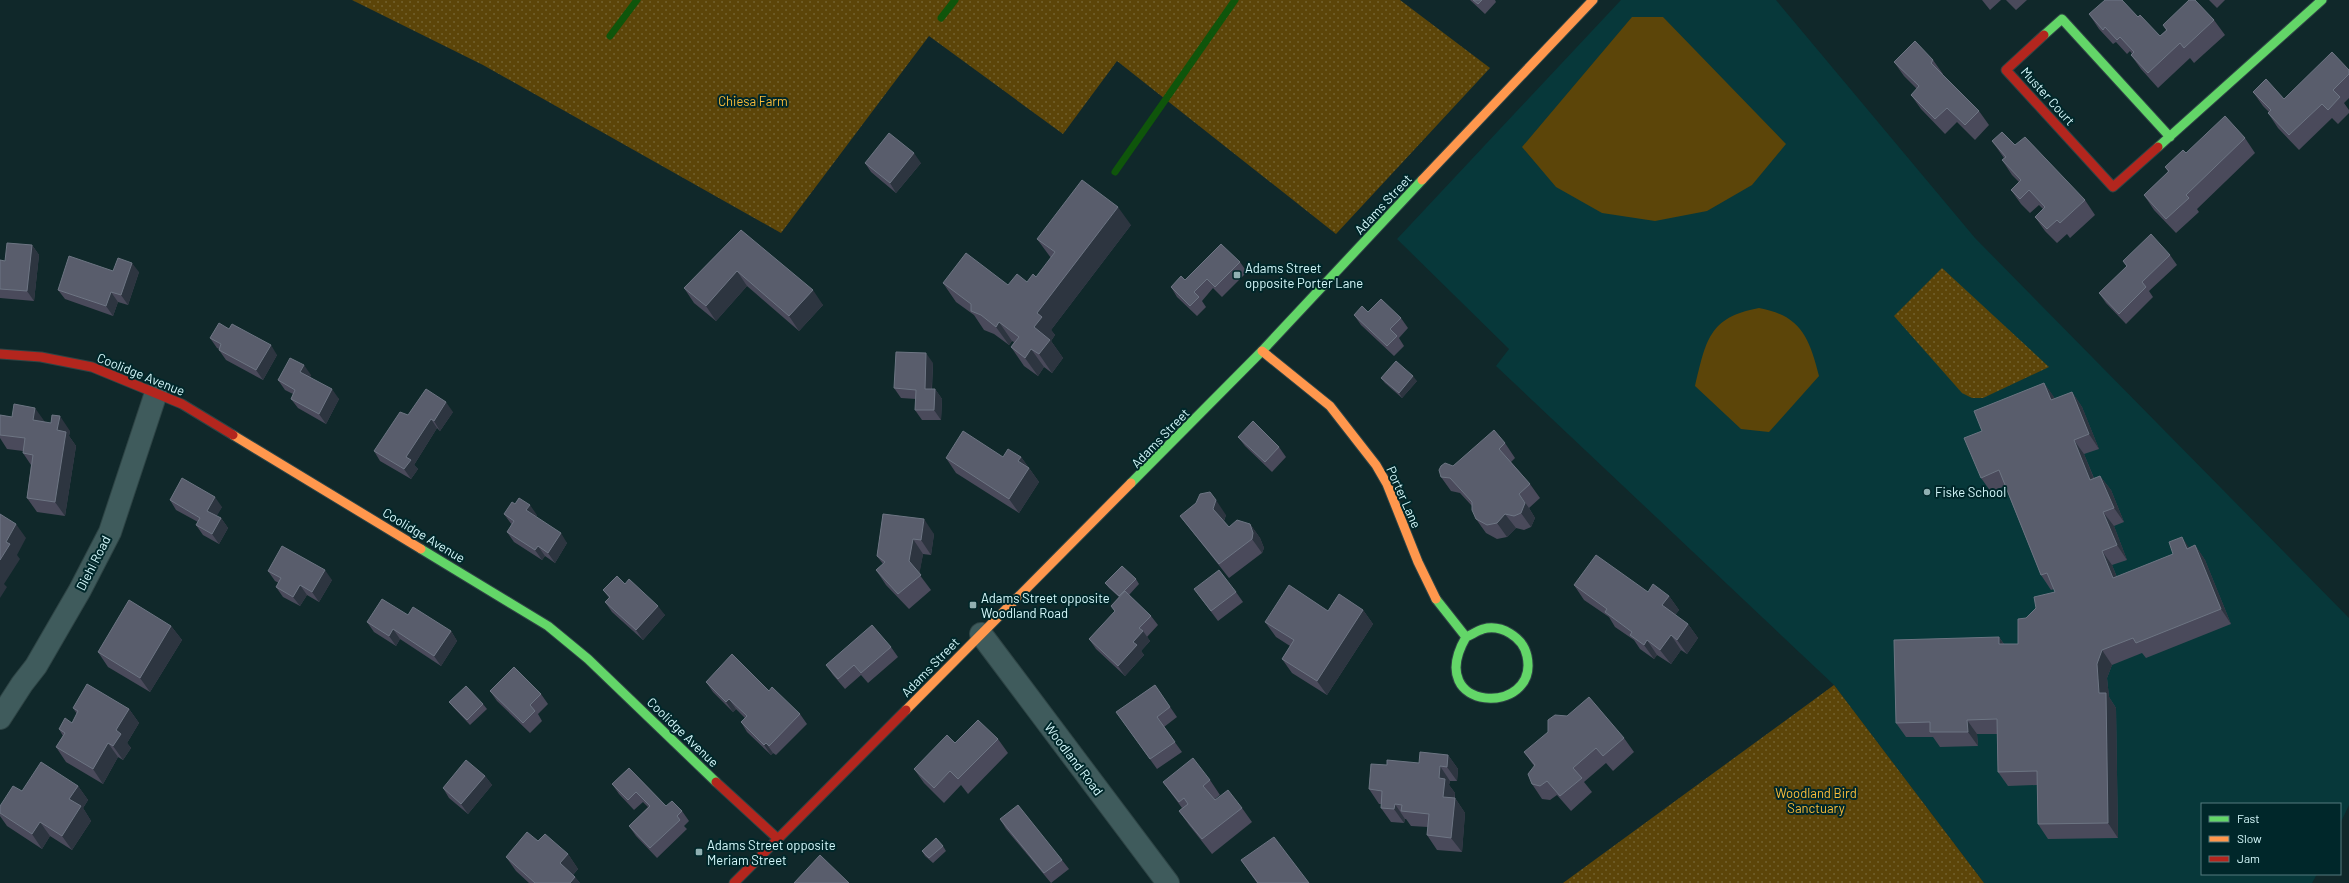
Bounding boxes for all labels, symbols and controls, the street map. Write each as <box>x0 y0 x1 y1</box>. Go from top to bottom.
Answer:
street label: Muster Court <box>2018 64 2078 128</box>
park label: Chiesa Farm <box>718 93 788 109</box>
street label: Adams Street <box>1351 171 1415 237</box>
place label: Adams Street opposite Porter Lane <box>1245 260 1363 291</box>
marker: Adams Street opposite Porter Lane <box>1232 270 1242 280</box>
street label: Coolidge Avenue <box>95 349 187 399</box>
street label: Adams Street <box>1128 405 1192 471</box>
street label: Porter Lane <box>1383 464 1425 531</box>
place label: Fiske School <box>1935 484 2006 500</box>
marker: Fiske School <box>1922 487 1932 497</box>
street label: Coolidge Avenue <box>380 504 468 566</box>
street label: Diehl Road <box>72 533 114 593</box>
place label: Adams Street opposite Woodland Road <box>981 590 1110 621</box>
marker: Adams Street opposite Woodland Road <box>968 600 978 610</box>
street label: Adams Street <box>898 634 962 700</box>
street label: Coolidge Avenue <box>644 694 722 770</box>
street label: Woodland Road <box>1041 719 1107 799</box>
park label: Woodland Bird Sanctuary <box>1775 785 1857 816</box>
legend <box>2201 803 2341 875</box>
text: Fast <box>2237 811 2260 825</box>
text: Slow <box>2237 831 2262 845</box>
place label: Adams Street opposite Meriam Street <box>707 837 836 868</box>
marker: Adams Street opposite Meriam Street <box>694 847 704 857</box>
text: Jam <box>2237 851 2260 865</box>

